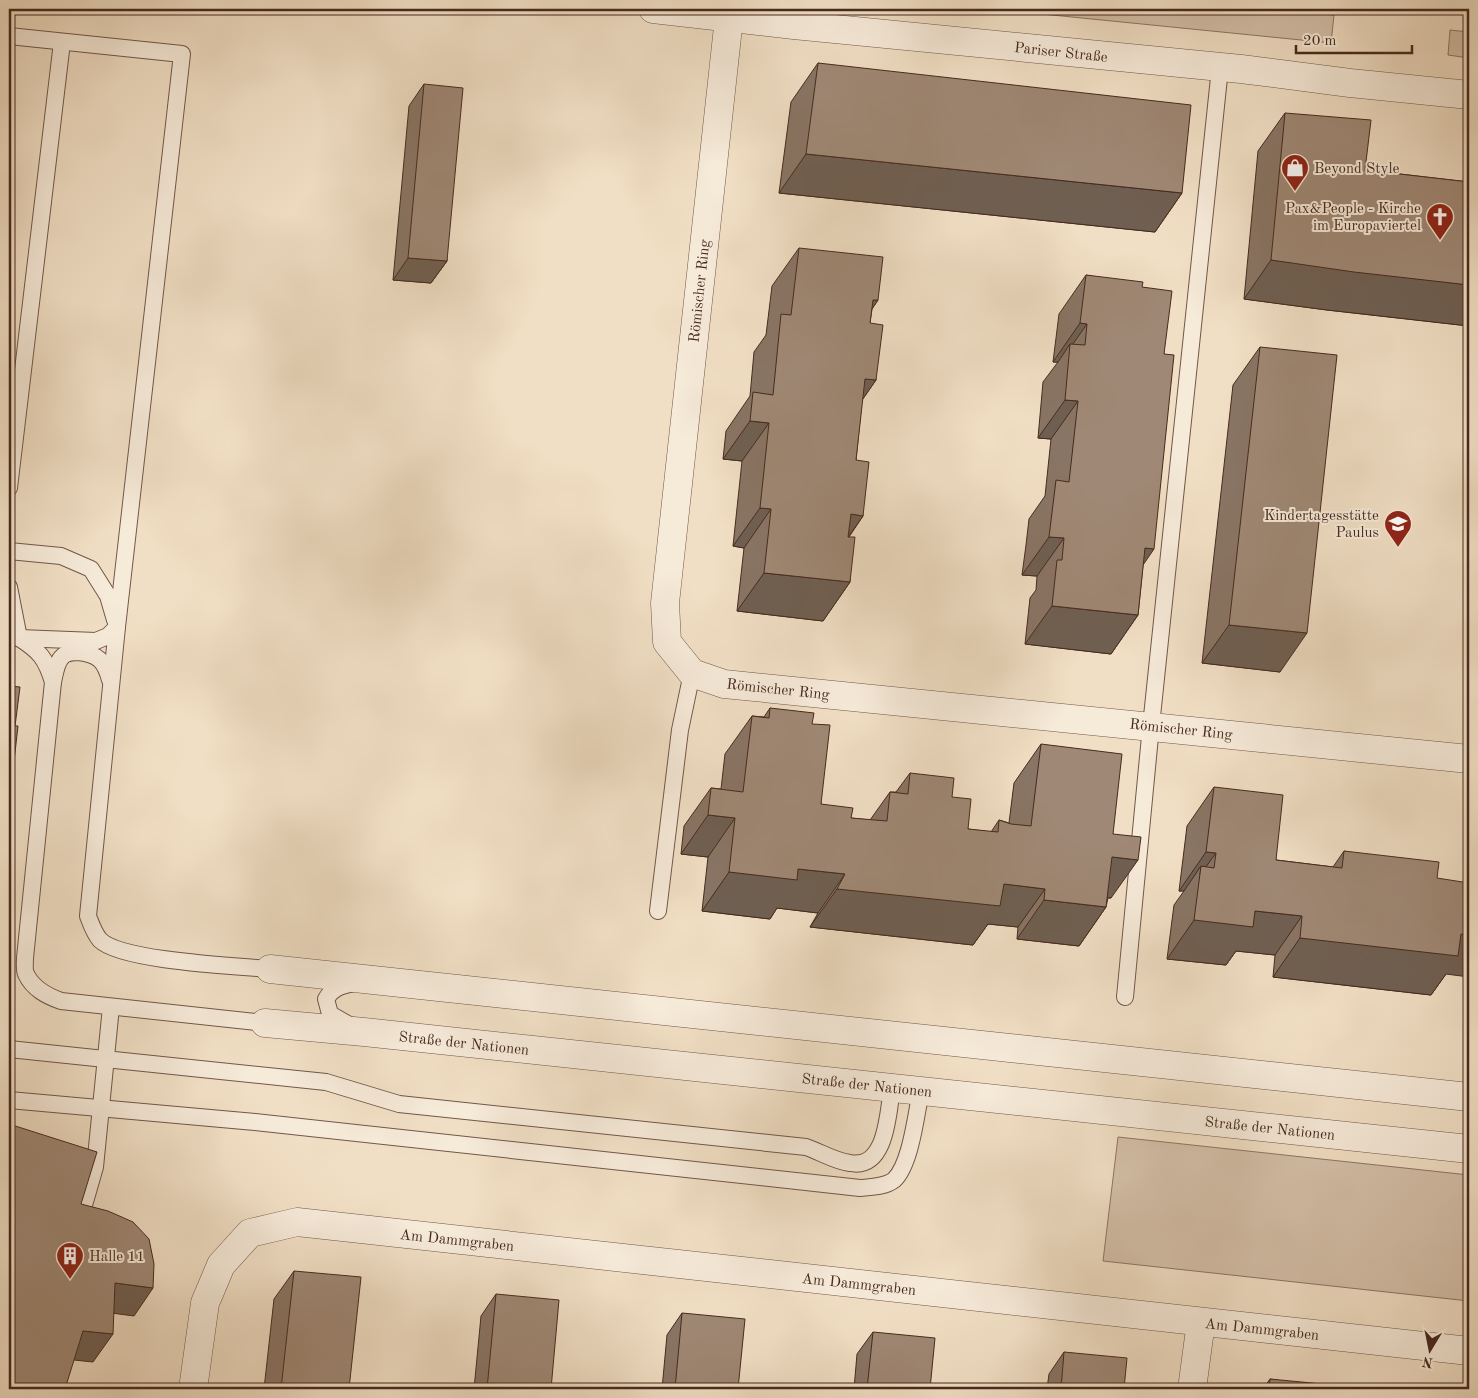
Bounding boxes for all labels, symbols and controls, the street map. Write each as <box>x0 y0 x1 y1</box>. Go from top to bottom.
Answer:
scale bar <box>1296 22 1412 54</box>
text: 20 m <box>1303 34 1337 49</box>
street label: Pariser Straße <box>1013 41 1108 66</box>
shop icon: Beyond Style <box>1280 153 1310 192</box>
place label: Beyond Style <box>1314 162 1400 177</box>
place label: Pax&People - Kirche im Europaviertel <box>1285 202 1421 234</box>
church icon: Pax&People - Kirche im Europaviertel <box>1425 202 1455 241</box>
street label: Römischer Ring <box>688 239 713 343</box>
place label: Kindertagesstätte Paulus <box>1264 509 1379 541</box>
school or university icon: Kindertagesstätte Paulus <box>1383 509 1413 548</box>
street label: Römischer Ring <box>726 678 830 703</box>
street label: Römischer Ring <box>1129 718 1233 743</box>
street label: Straße der Nationen <box>398 1030 530 1059</box>
street label: Straße der Nationen <box>801 1072 933 1101</box>
street label: Straße der Nationen <box>1204 1115 1336 1144</box>
street label: Am Dammgraben <box>399 1228 515 1255</box>
building icon: Halle 11 <box>55 1241 85 1280</box>
place label: Halle 11 <box>89 1250 145 1265</box>
street label: Am Dammgraben <box>801 1272 917 1299</box>
street label: Am Dammgraben <box>1204 1317 1320 1344</box>
north arrow <box>1406 1326 1456 1376</box>
text: N <box>1421 1354 1434 1370</box>

